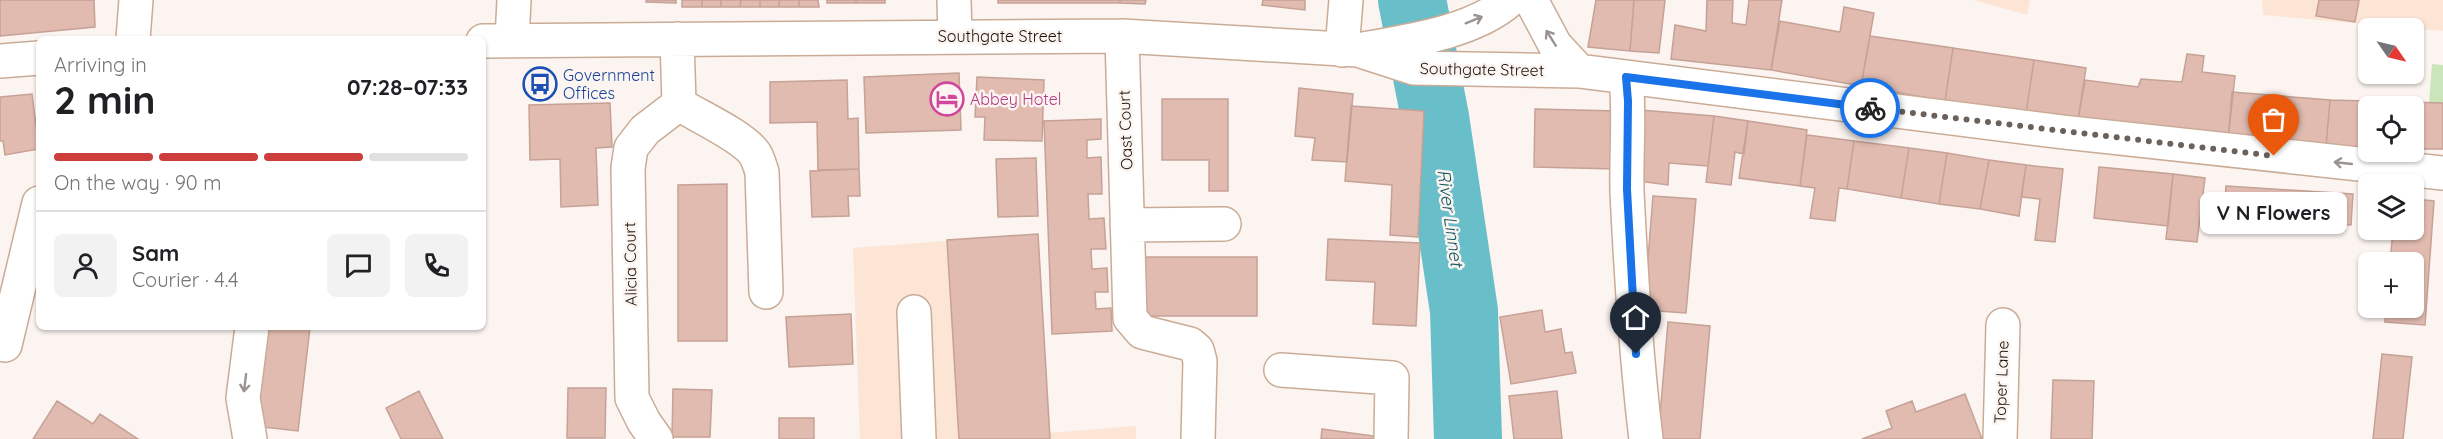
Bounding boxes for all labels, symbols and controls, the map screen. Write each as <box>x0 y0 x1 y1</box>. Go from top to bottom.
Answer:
one-way arrow <box>1464 14 1483 25</box>
north arrow <box>2358 18 2424 84</box>
map controls <box>2358 18 2424 318</box>
street label: Southgate Street <box>938 26 1062 46</box>
one-way arrow <box>1545 30 1557 47</box>
text: Arriving in <box>54 52 147 77</box>
street label: Southgate Street <box>1420 58 1544 80</box>
place label: Government Offices <box>563 65 655 103</box>
bus stop icon: Government Offices <box>522 66 558 102</box>
text: 07:28–07:33 <box>347 73 468 101</box>
text: 2 min <box>54 75 156 124</box>
courier <box>1840 78 1900 138</box>
hotel icon: Abbey Hotel <box>929 81 965 117</box>
place label: Abbey Hotel <box>970 89 1061 109</box>
street label: Oast Court <box>1114 90 1136 170</box>
icon: bike <box>1854 92 1887 125</box>
pin <box>2248 94 2299 156</box>
button: locate <box>2358 96 2424 162</box>
icon: bag <box>2257 103 2290 136</box>
one-way arrow <box>2334 157 2353 168</box>
water label: River Linnet <box>1432 168 1469 270</box>
text: On the way · 90 m <box>54 170 221 195</box>
button: layers <box>2358 174 2424 240</box>
callout: V N Flowers <box>2200 192 2348 234</box>
text: V N Flowers <box>2217 200 2330 225</box>
street label: Alicia Court <box>619 222 641 306</box>
button: person <box>54 234 117 297</box>
button: chat <box>327 234 390 297</box>
button: phone <box>405 234 468 297</box>
text: Sam <box>132 239 179 267</box>
button: + <box>2358 252 2424 318</box>
text: Courier · 4.4 <box>132 267 238 292</box>
pin <box>1610 292 1661 354</box>
icon: home <box>1619 301 1652 334</box>
street label: Toper Lane <box>1990 340 2012 424</box>
one-way arrow <box>239 373 250 393</box>

